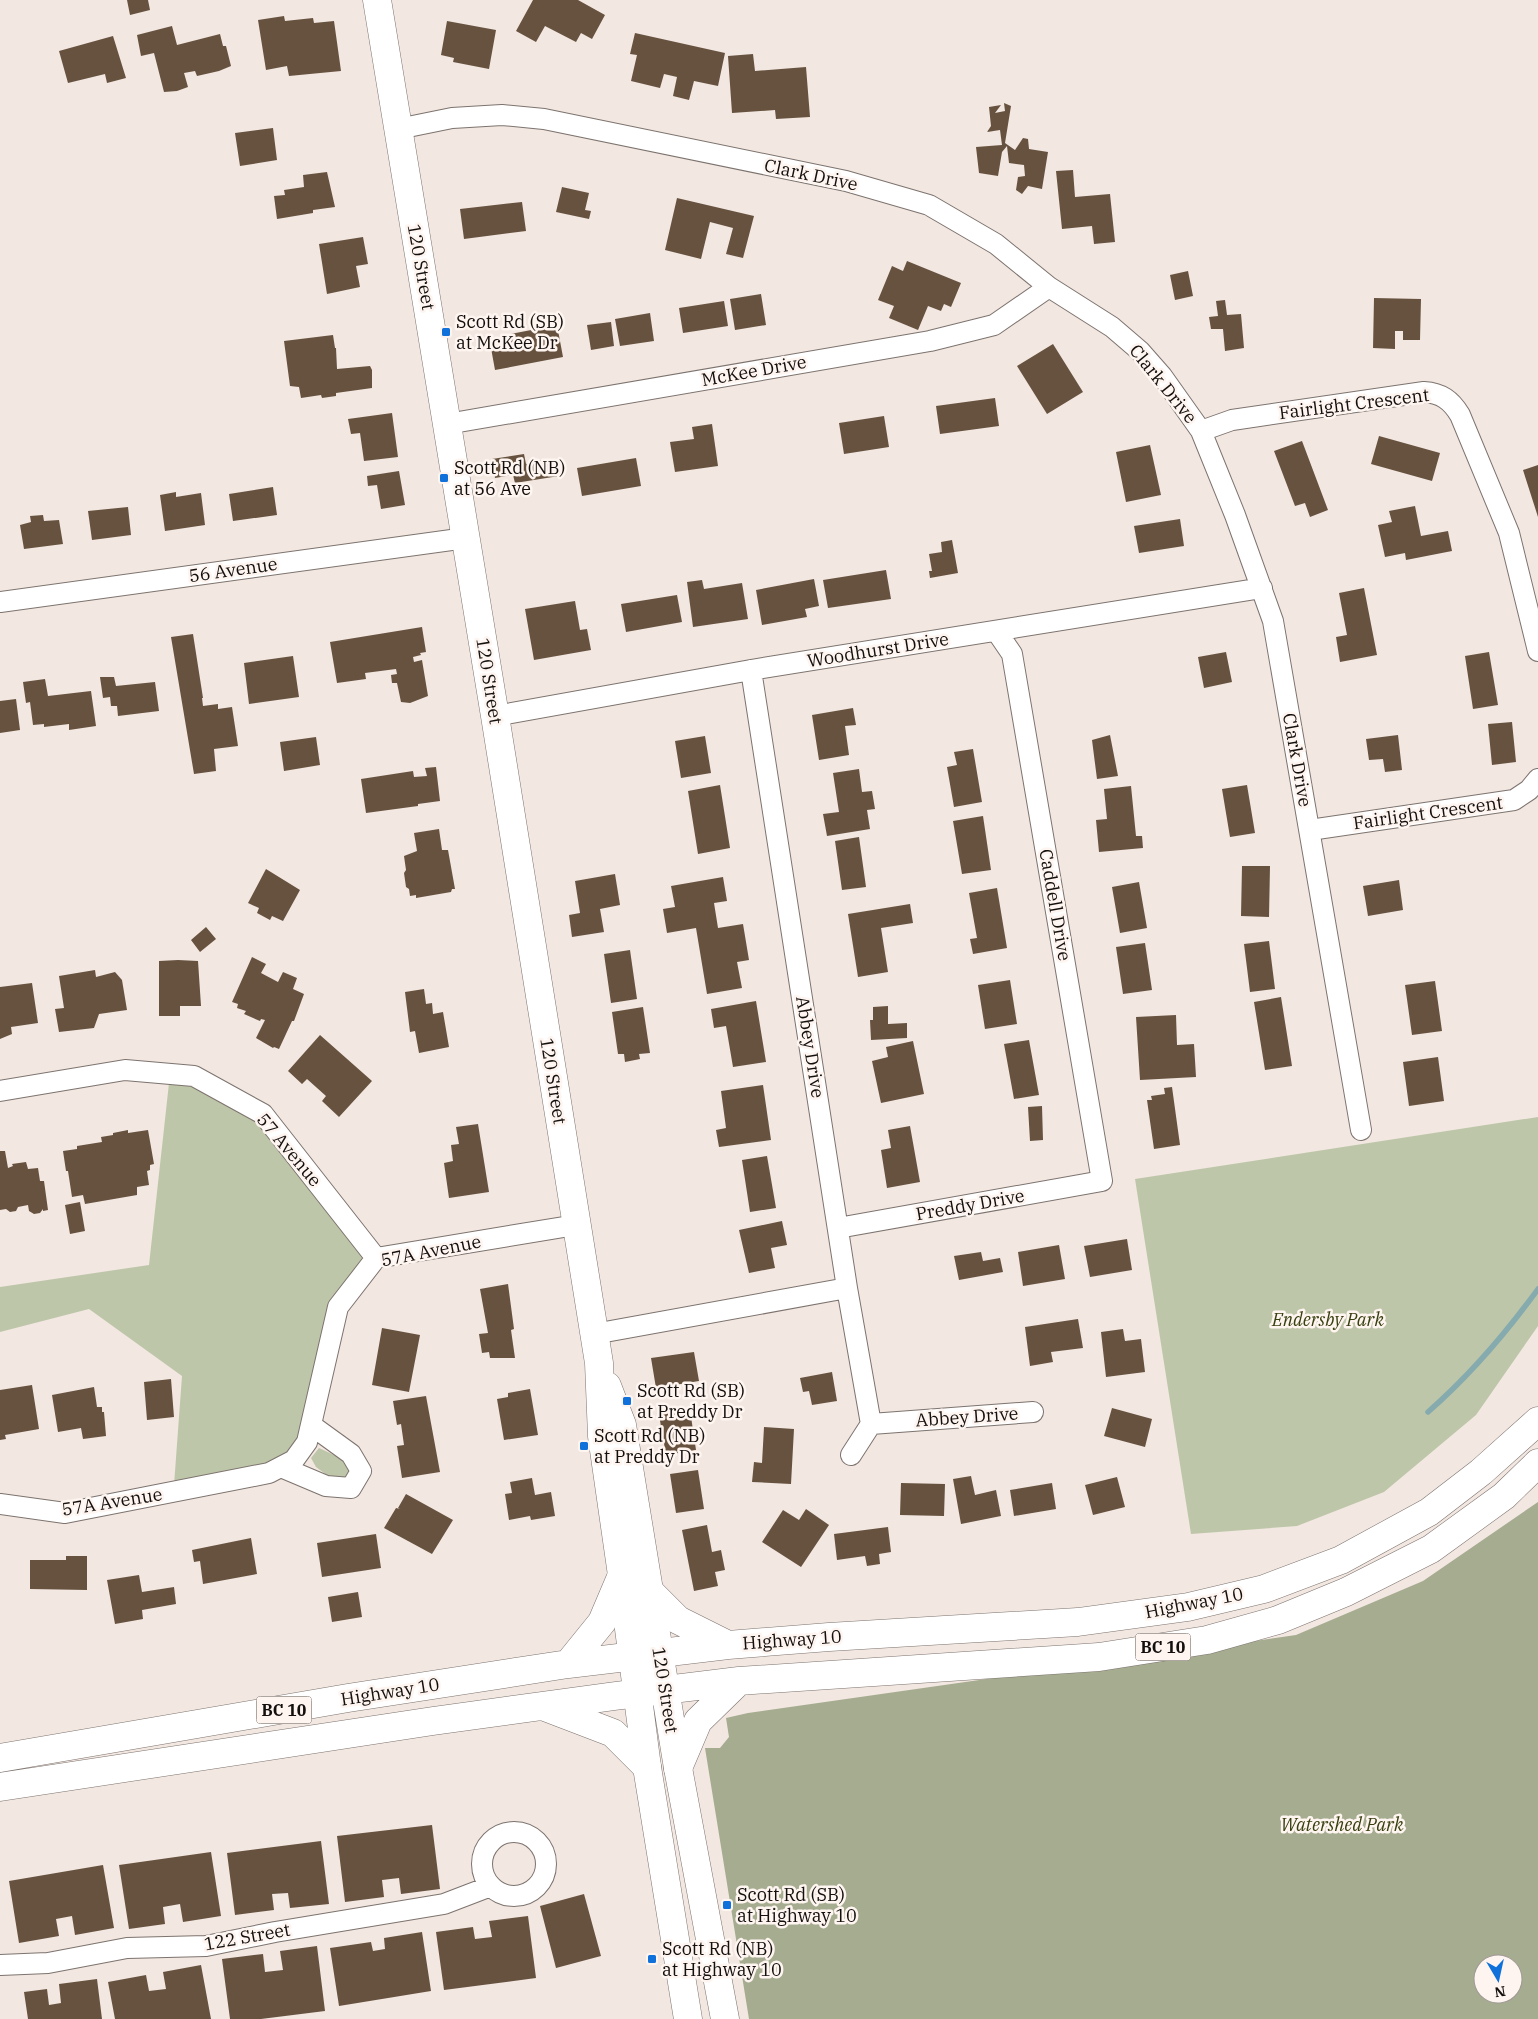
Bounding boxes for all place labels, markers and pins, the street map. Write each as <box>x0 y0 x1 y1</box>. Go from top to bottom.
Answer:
place label: Scott Rd (SB) at McKee Dr <box>456 310 564 354</box>
marker: Scott Rd (SB) at McKee Dr <box>440 326 452 338</box>
place label: Scott Rd (NB) at 56 Ave <box>454 456 565 500</box>
marker: Scott Rd (NB) at 56 Ave <box>438 472 450 484</box>
place label: Scott Rd (SB) at Preddy Dr <box>637 1379 745 1423</box>
marker: Scott Rd (SB) at Preddy Dr <box>621 1395 633 1407</box>
place label: Scott Rd (NB) at Preddy Dr <box>594 1424 705 1468</box>
marker: Scott Rd (NB) at Preddy Dr <box>578 1440 590 1452</box>
place label: Scott Rd (SB) at Highway 10 <box>737 1883 857 1927</box>
marker: Scott Rd (SB) at Highway 10 <box>721 1899 733 1911</box>
place label: Scott Rd (NB) at Highway 10 <box>662 1937 782 1981</box>
marker: Scott Rd (NB) at Highway 10 <box>646 1953 658 1965</box>

